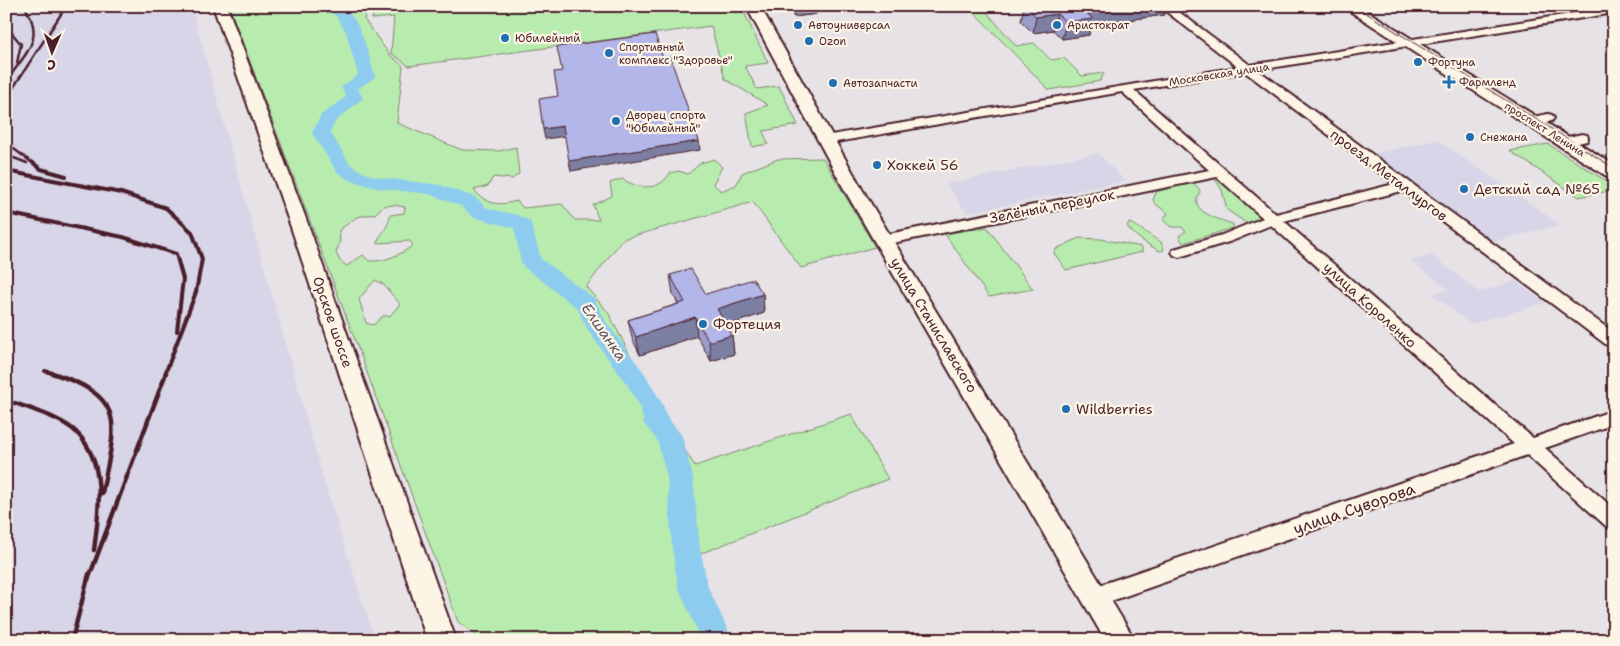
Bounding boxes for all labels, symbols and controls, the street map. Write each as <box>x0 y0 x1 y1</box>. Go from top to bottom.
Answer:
place label: Автоуниверсал <box>808 18 890 33</box>
place label: Аристократ <box>1067 18 1130 33</box>
marker: Автоуниверсал <box>792 19 804 31</box>
marker: Аристократ <box>1051 19 1063 31</box>
north arrow <box>28 28 78 78</box>
place label: Юбилейный <box>515 31 580 46</box>
marker: Юбилейный <box>499 32 511 44</box>
place label: Ozon <box>819 34 847 49</box>
marker: Ozon <box>803 35 815 47</box>
place label: Спортивный комплекс "Здоровье" <box>619 40 733 68</box>
marker: Спортивный комплекс "Здоровье" <box>603 47 615 59</box>
place label: Фортуна <box>1428 55 1475 70</box>
text: С <box>47 56 56 74</box>
marker: Фортуна <box>1412 56 1424 68</box>
street label: Московская улица <box>1168 59 1271 90</box>
place label: Фармленд <box>1459 75 1516 90</box>
place label: Автозапчасти <box>843 76 918 91</box>
marker: Фармленд <box>1443 76 1455 88</box>
marker: Автозапчасти <box>827 77 839 89</box>
street label: проспект Ленина <box>1502 99 1588 160</box>
place label: Дворец спорта "Юбилейный" <box>626 108 706 136</box>
marker: Дворец спорта "Юбилейный" <box>610 115 622 127</box>
street label: проезд Металлургов <box>1327 125 1451 225</box>
place label: Снежана <box>1480 130 1528 145</box>
marker: Снежана <box>1464 131 1476 143</box>
place label: Хоккей 56 <box>887 156 958 174</box>
marker: Хоккей 56 <box>871 159 883 171</box>
place label: Детский сад №65 <box>1474 180 1600 198</box>
marker: Детский сад №65 <box>1458 183 1470 195</box>
street label: Зелёный переулок <box>988 185 1117 227</box>
street label: улица Станиславского <box>886 254 982 396</box>
street label: улица Короленко <box>1320 258 1420 352</box>
street label: Орское шоссе <box>309 274 357 370</box>
water label: Елшанка <box>577 299 631 365</box>
place label: Фортеция <box>713 315 781 333</box>
marker: Фортеция <box>697 318 709 330</box>
place label: Wildberries <box>1076 400 1153 418</box>
marker: Wildberries <box>1060 403 1072 415</box>
street label: улица Суворова <box>1290 478 1418 539</box>

